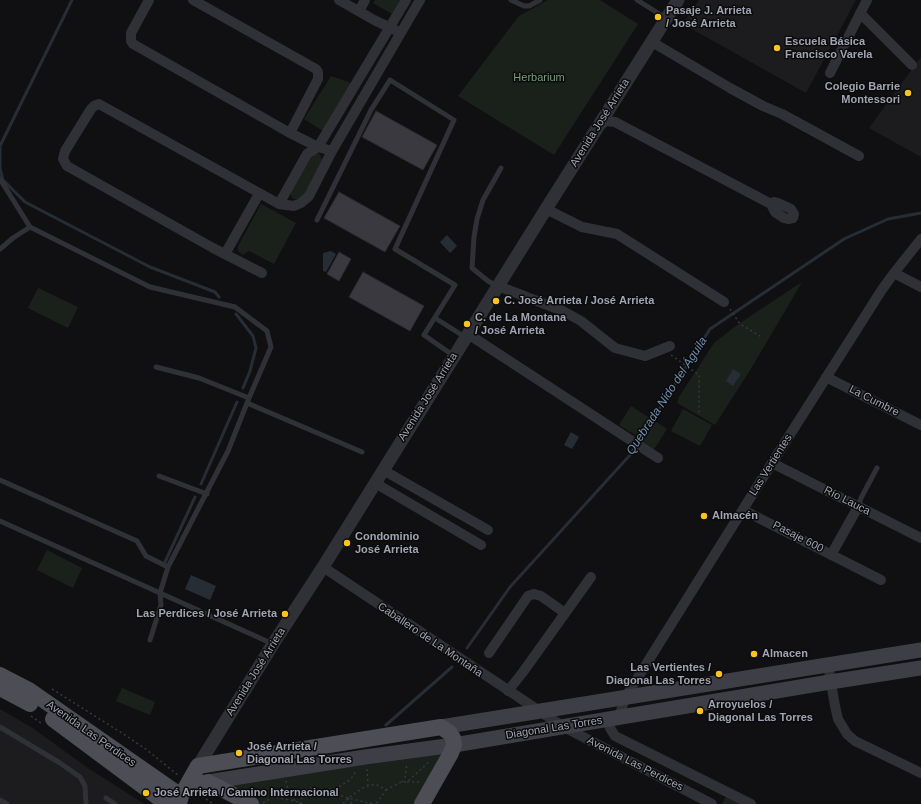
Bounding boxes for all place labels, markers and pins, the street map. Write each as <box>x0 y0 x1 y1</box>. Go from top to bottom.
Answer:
place label: Pasaje J. Arrieta / José Arrieta <box>666 4 752 30</box>
marker: Pasaje J. Arrieta / José Arrieta <box>653 12 663 22</box>
place label: Escuela Básica Francisco Varela <box>785 35 872 61</box>
marker: Escuela Básica Francisco Varela <box>772 43 782 53</box>
place label: Colegio Barrie Montessori <box>825 80 900 106</box>
marker: Colegio Barrie Montessori <box>903 88 913 98</box>
place label: C. José Arrieta / José Arrieta <box>504 294 654 308</box>
marker: C. José Arrieta / José Arrieta <box>491 296 501 306</box>
place label: C. de La Montana / José Arrieta <box>475 311 566 337</box>
marker: C. de La Montana / José Arrieta <box>462 319 472 329</box>
place label: Almacén <box>712 509 758 523</box>
marker: Almacén <box>699 511 709 521</box>
place label: Condominio José Arrieta <box>355 530 419 556</box>
marker: Condominio José Arrieta <box>342 538 352 548</box>
place label: Las Perdices / José Arrieta <box>136 607 277 621</box>
marker: Las Perdices / José Arrieta <box>280 609 290 619</box>
place label: Almacen <box>762 647 808 661</box>
marker: Almacen <box>749 649 759 659</box>
place label: Las Vertientes / Diagonal Las Torres <box>606 661 711 687</box>
marker: Las Vertientes / Diagonal Las Torres <box>714 669 724 679</box>
place label: Arroyuelos / Diagonal Las Torres <box>708 698 813 724</box>
marker: Arroyuelos / Diagonal Las Torres <box>695 706 705 716</box>
place label: José Arrieta / Diagonal Las Torres <box>247 740 352 766</box>
marker: José Arrieta / Diagonal Las Torres <box>234 748 244 758</box>
place label: José Arrieta / Camino Internacional <box>154 786 339 800</box>
marker: José Arrieta / Camino Internacional <box>141 788 151 798</box>

